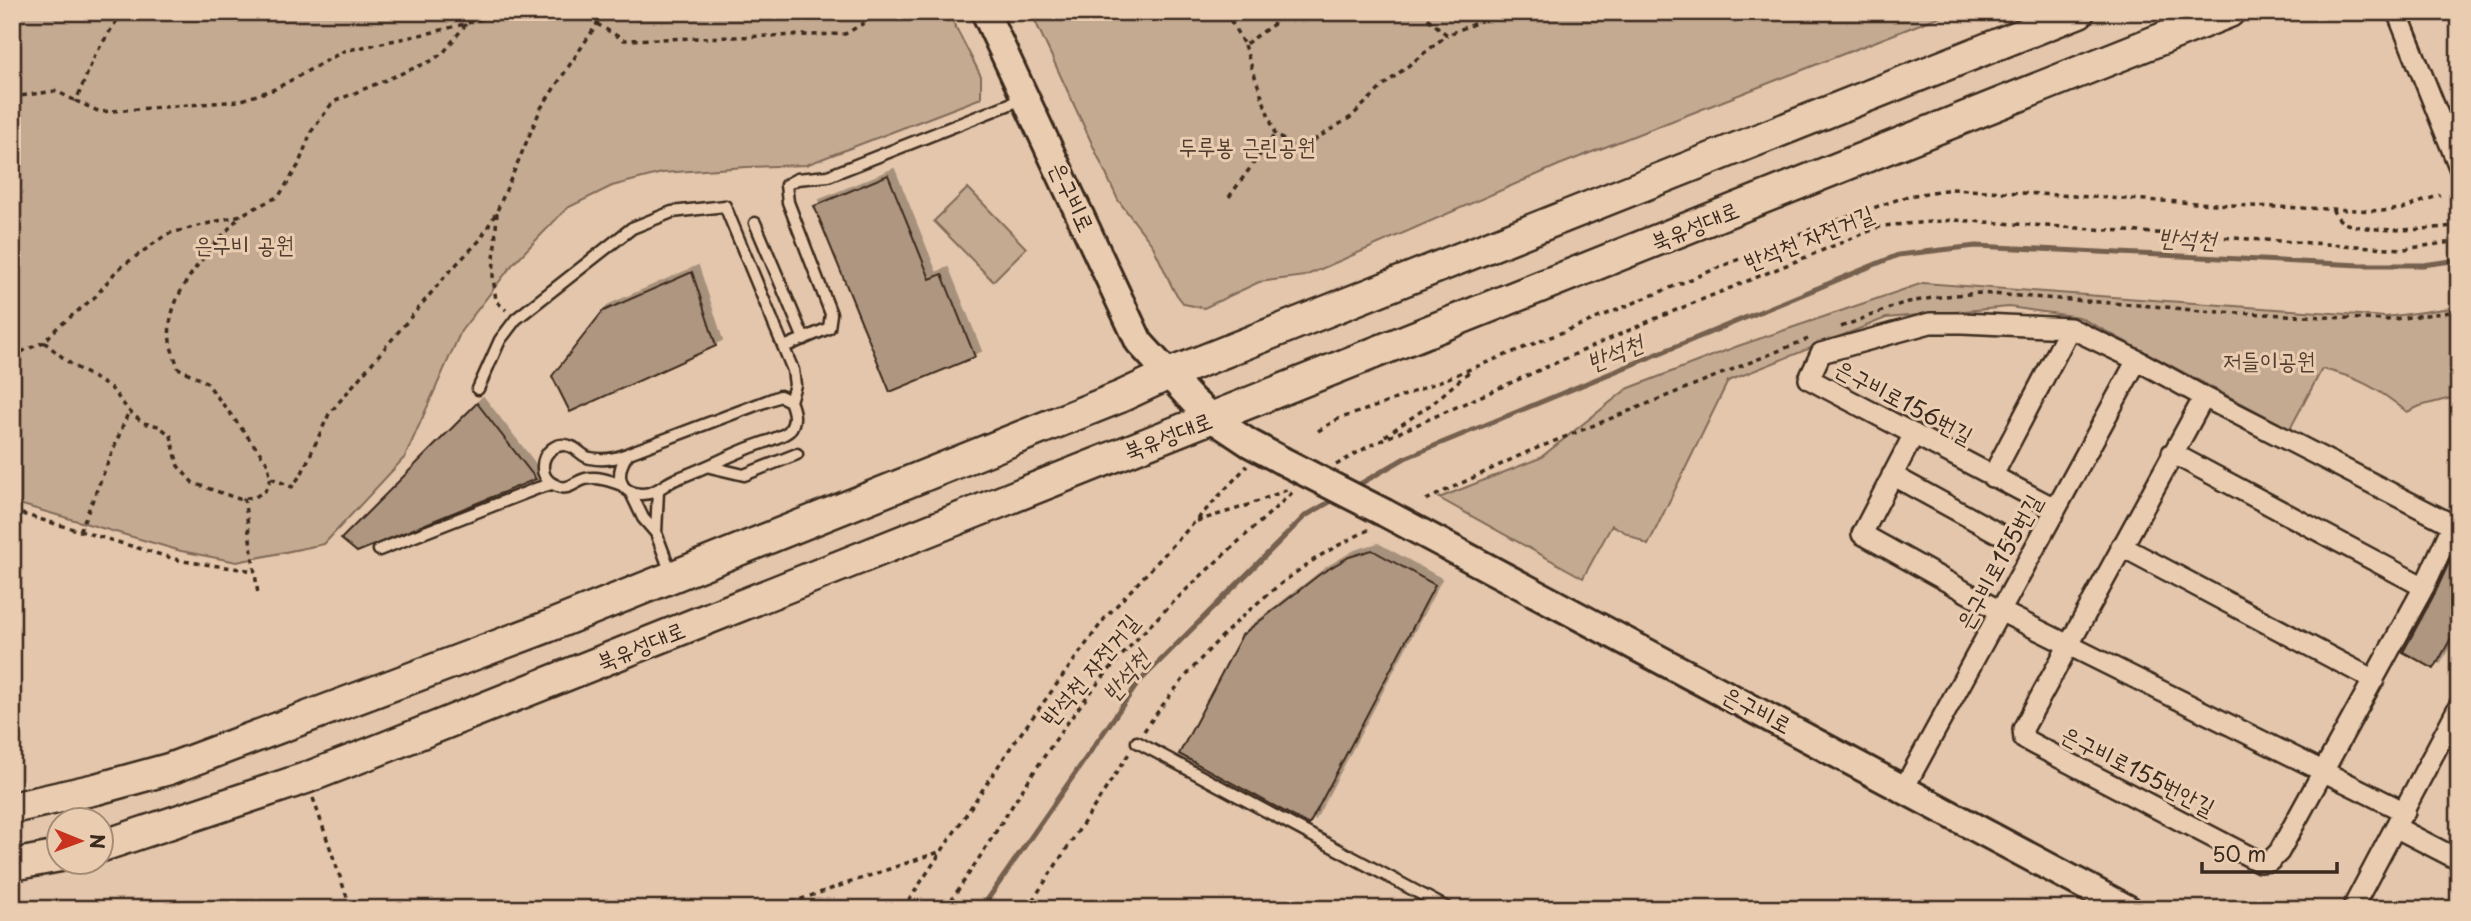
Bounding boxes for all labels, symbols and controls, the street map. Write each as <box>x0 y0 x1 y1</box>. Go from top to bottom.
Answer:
park label: 두루봉 근린공원 <box>1178 128 1316 163</box>
street label: 은구비로 <box>1042 155 1105 237</box>
street label: 북유성대로 <box>1645 191 1744 258</box>
street label: 반석천 자전거길 <box>1738 195 1879 279</box>
water label: 반석천 <box>2157 218 2220 257</box>
park label: 은구비 공원 <box>194 226 294 261</box>
water label: 반석천 <box>1581 323 1650 379</box>
park label: 저들이공원 <box>2223 342 2315 377</box>
street label: 은구비로156번길 <box>1829 350 1980 452</box>
street label: 북유성대로 <box>1118 402 1217 468</box>
street label: 은구비로155번길 <box>1946 487 2049 635</box>
street label: 반석천 자전거길 <box>1035 609 1145 731</box>
street label: 북유성대로 <box>591 611 690 678</box>
water label: 반석천 <box>1096 645 1156 707</box>
street label: 은구비로 <box>1717 676 1799 742</box>
street label: 은구비로155번안길 <box>2056 716 2222 824</box>
north arrow <box>46 806 116 876</box>
scale bar <box>2202 830 2336 874</box>
text: N <box>84 834 112 849</box>
text: 50 m <box>2212 837 2266 869</box>

